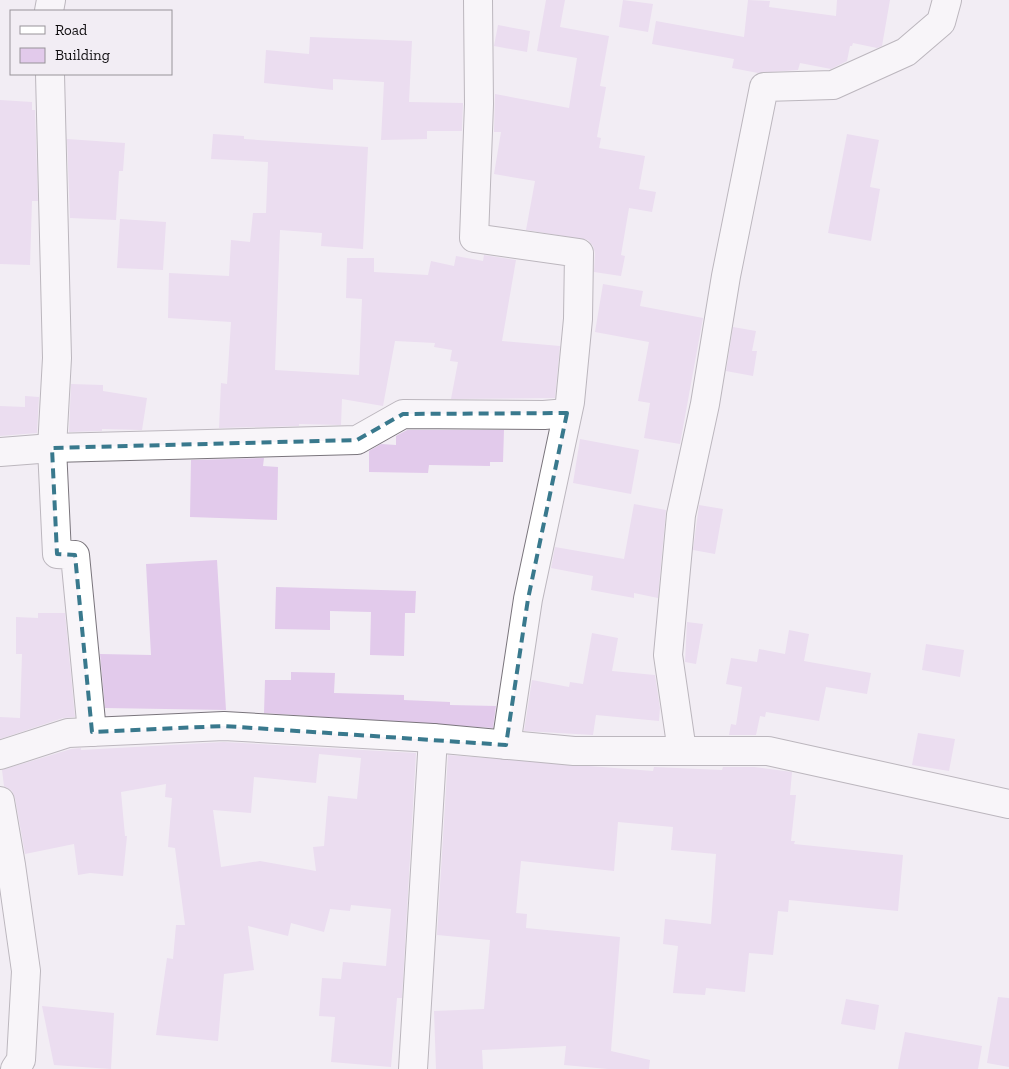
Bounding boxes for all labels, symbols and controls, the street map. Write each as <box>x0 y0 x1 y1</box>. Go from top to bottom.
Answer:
legend <box>10 10 172 75</box>
text: Road <box>55 21 88 39</box>
text: Building <box>55 46 110 64</box>

